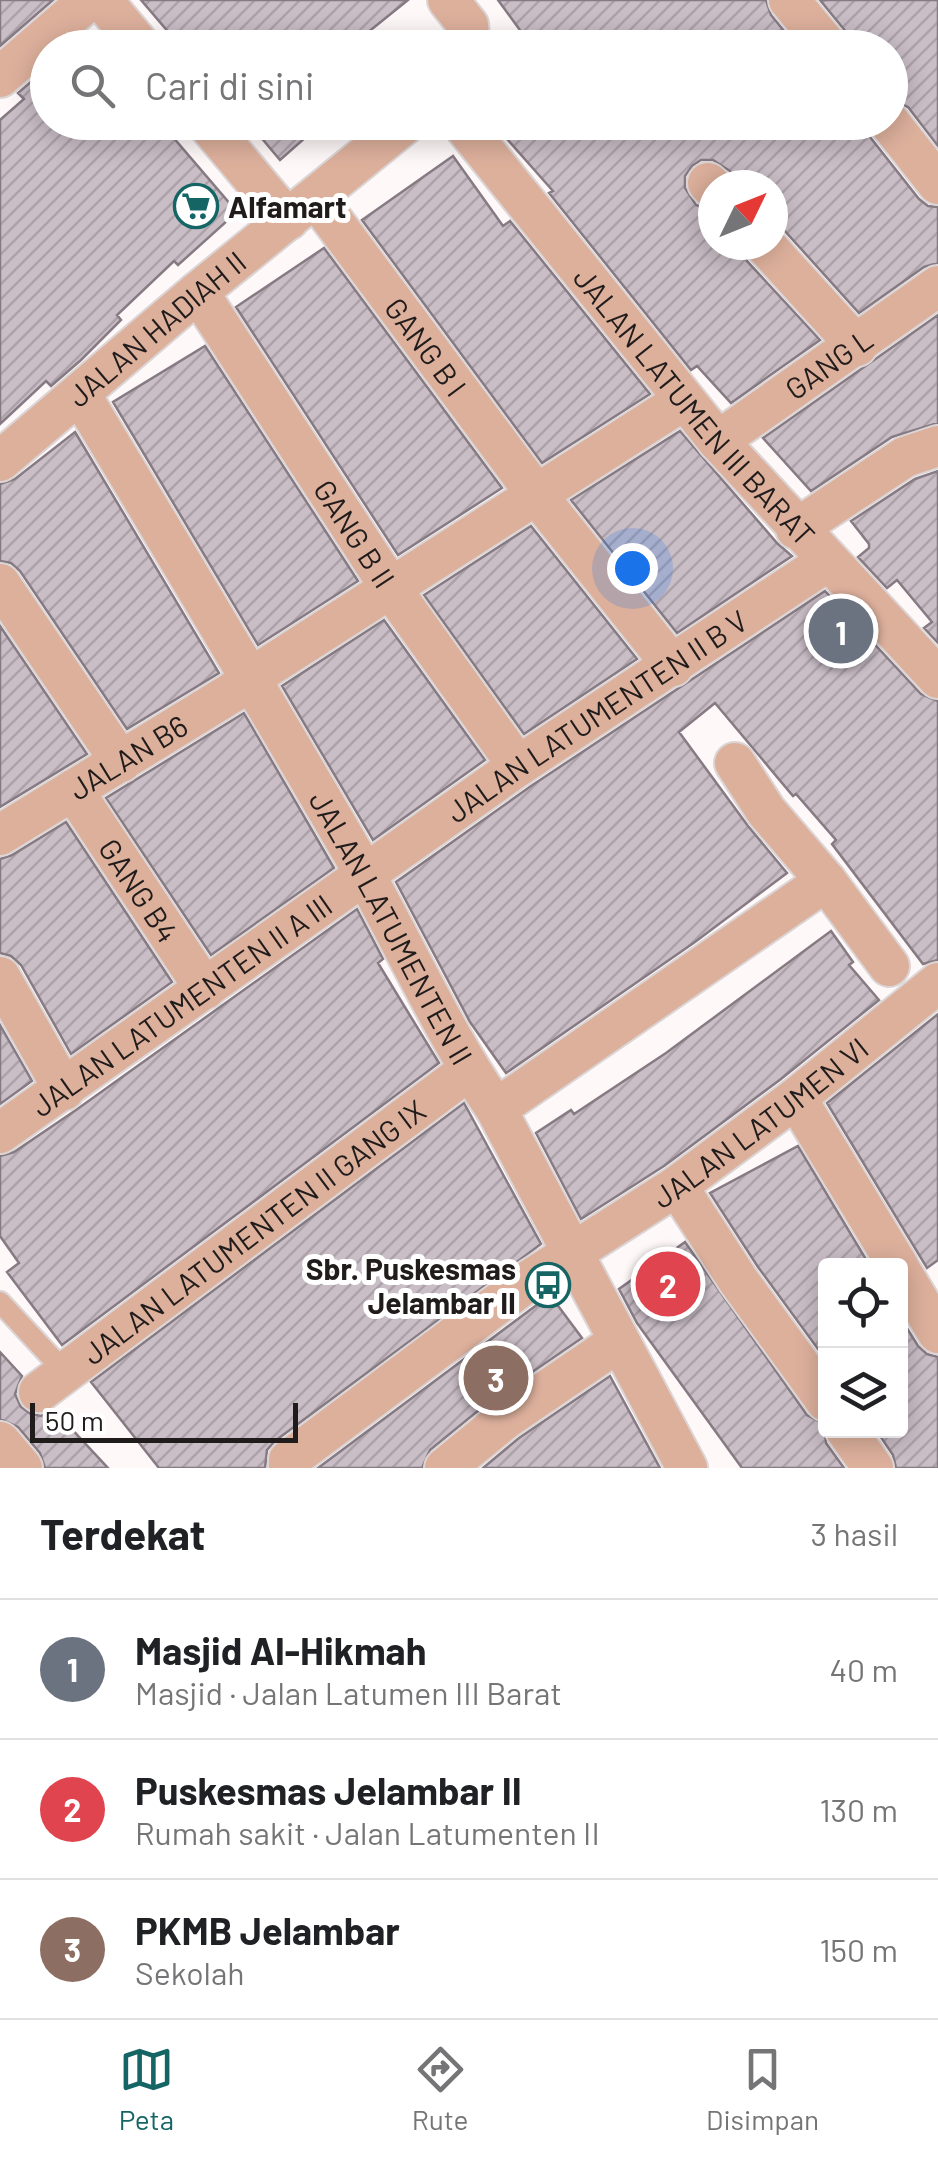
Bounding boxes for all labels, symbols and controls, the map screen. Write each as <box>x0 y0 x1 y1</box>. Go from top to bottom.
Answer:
search box <box>30 30 908 140</box>
icon: search <box>65 58 120 113</box>
text: Cari di sini <box>145 62 315 108</box>
north arrow <box>698 170 788 260</box>
supermarket icon: Alfamart <box>173 183 219 229</box>
place label: Alfamart <box>228 188 347 224</box>
street label: JALAN HADIAH II <box>60 243 253 414</box>
street label: JALAN LATUMEN III BARAT <box>567 260 823 552</box>
street label: GANG B I <box>378 290 475 403</box>
street label: GANG L <box>778 320 879 406</box>
street label: GANG B II <box>307 473 403 594</box>
your location <box>607 543 658 594</box>
pin: 1 <box>808 594 874 668</box>
street label: JALAN LATUMENTEN II B V <box>439 602 754 829</box>
street label: JALAN B6 <box>62 707 194 807</box>
street label: JALAN LATUMENTEN II <box>302 784 481 1071</box>
street label: GANG B4 <box>92 831 187 949</box>
street label: JALAN LATUMENTEN II A III <box>24 886 338 1123</box>
street label: JALAN LATUMEN VI <box>646 1029 875 1215</box>
street label: JALAN LATUMENTEN II GANG IX <box>75 1091 432 1371</box>
pin: 2 <box>636 1246 700 1322</box>
place label: Sbr. Puskesmas Jelambar II <box>306 1250 516 1320</box>
map controls <box>818 1258 908 1438</box>
button: locate <box>818 1258 908 1348</box>
bus stop icon: Sbr. Puskesmas Jelambar II <box>525 1262 571 1308</box>
pin: 3 <box>464 1340 528 1416</box>
button: layers <box>818 1348 908 1438</box>
scale bar <box>30 1398 298 1442</box>
text: 50 m <box>45 1403 104 1437</box>
text: Terdekat <box>40 1508 205 1558</box>
text: 3 hasil <box>811 1514 898 1552</box>
text: Masjid Al-Hikmah <box>135 1627 426 1673</box>
text: 1 <box>67 1650 78 1688</box>
text: 40 m <box>829 1650 898 1688</box>
text: Masjid · Jalan Latumen III Barat <box>135 1673 562 1711</box>
text: Puskesmas Jelambar II <box>135 1767 522 1813</box>
text: 2 <box>64 1790 81 1828</box>
text: 130 m <box>819 1790 898 1828</box>
text: Rumah sakit · Jalan Latumenten II <box>135 1813 600 1851</box>
text: PKMB Jelambar <box>135 1907 400 1953</box>
text: 3 <box>64 1930 81 1968</box>
text: 150 m <box>819 1930 898 1968</box>
text: Sekolah <box>135 1953 245 1991</box>
tab: Peta <box>119 2042 174 2136</box>
tab: Rute <box>412 2042 469 2136</box>
tab: Disimpan <box>706 2042 819 2136</box>

